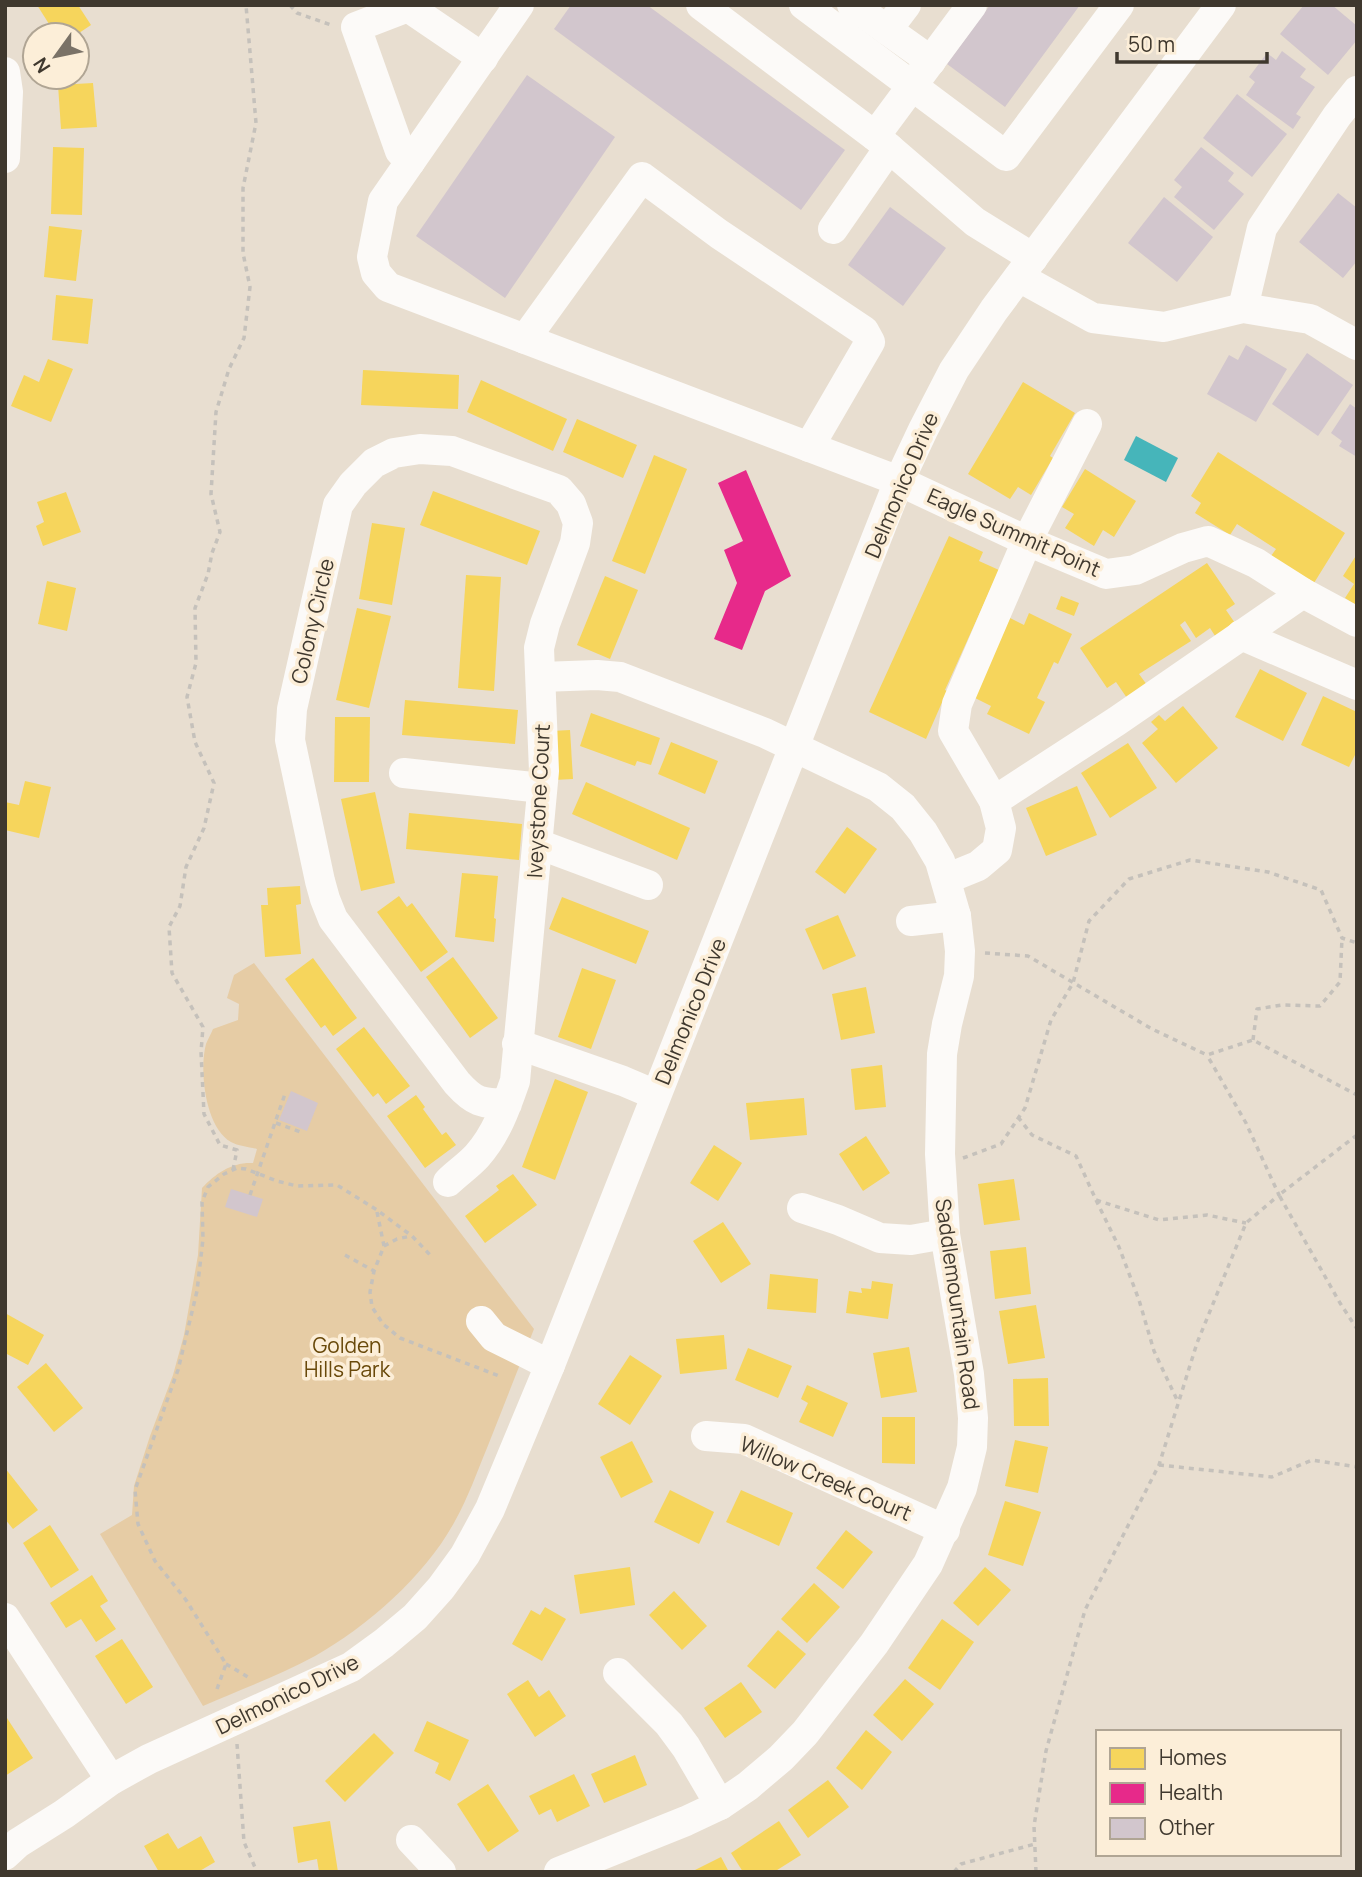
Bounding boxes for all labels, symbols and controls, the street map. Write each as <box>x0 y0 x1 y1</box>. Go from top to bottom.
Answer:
north arrow <box>21 21 91 91</box>
scale bar <box>1117 21 1268 65</box>
text: 50 m <box>1128 30 1175 58</box>
text: N <box>27 52 56 78</box>
street label: Delmonico Drive <box>858 408 944 562</box>
street label: Eagle Summit Point <box>923 481 1105 583</box>
street label: Colony Circle <box>284 556 340 686</box>
street label: Iveystone Court <box>520 723 556 879</box>
street label: Delmonico Drive <box>648 934 732 1088</box>
street label: Saddlemountain Road <box>929 1197 987 1411</box>
park label: Golden Hills Park <box>304 1331 391 1383</box>
street label: Willow Creek Court <box>736 1429 916 1527</box>
street label: Delmonico Drive <box>211 1647 363 1741</box>
legend <box>1096 1730 1341 1856</box>
text: Homes <box>1159 1743 1227 1771</box>
text: Health <box>1159 1778 1223 1806</box>
text: Other <box>1159 1813 1215 1841</box>

